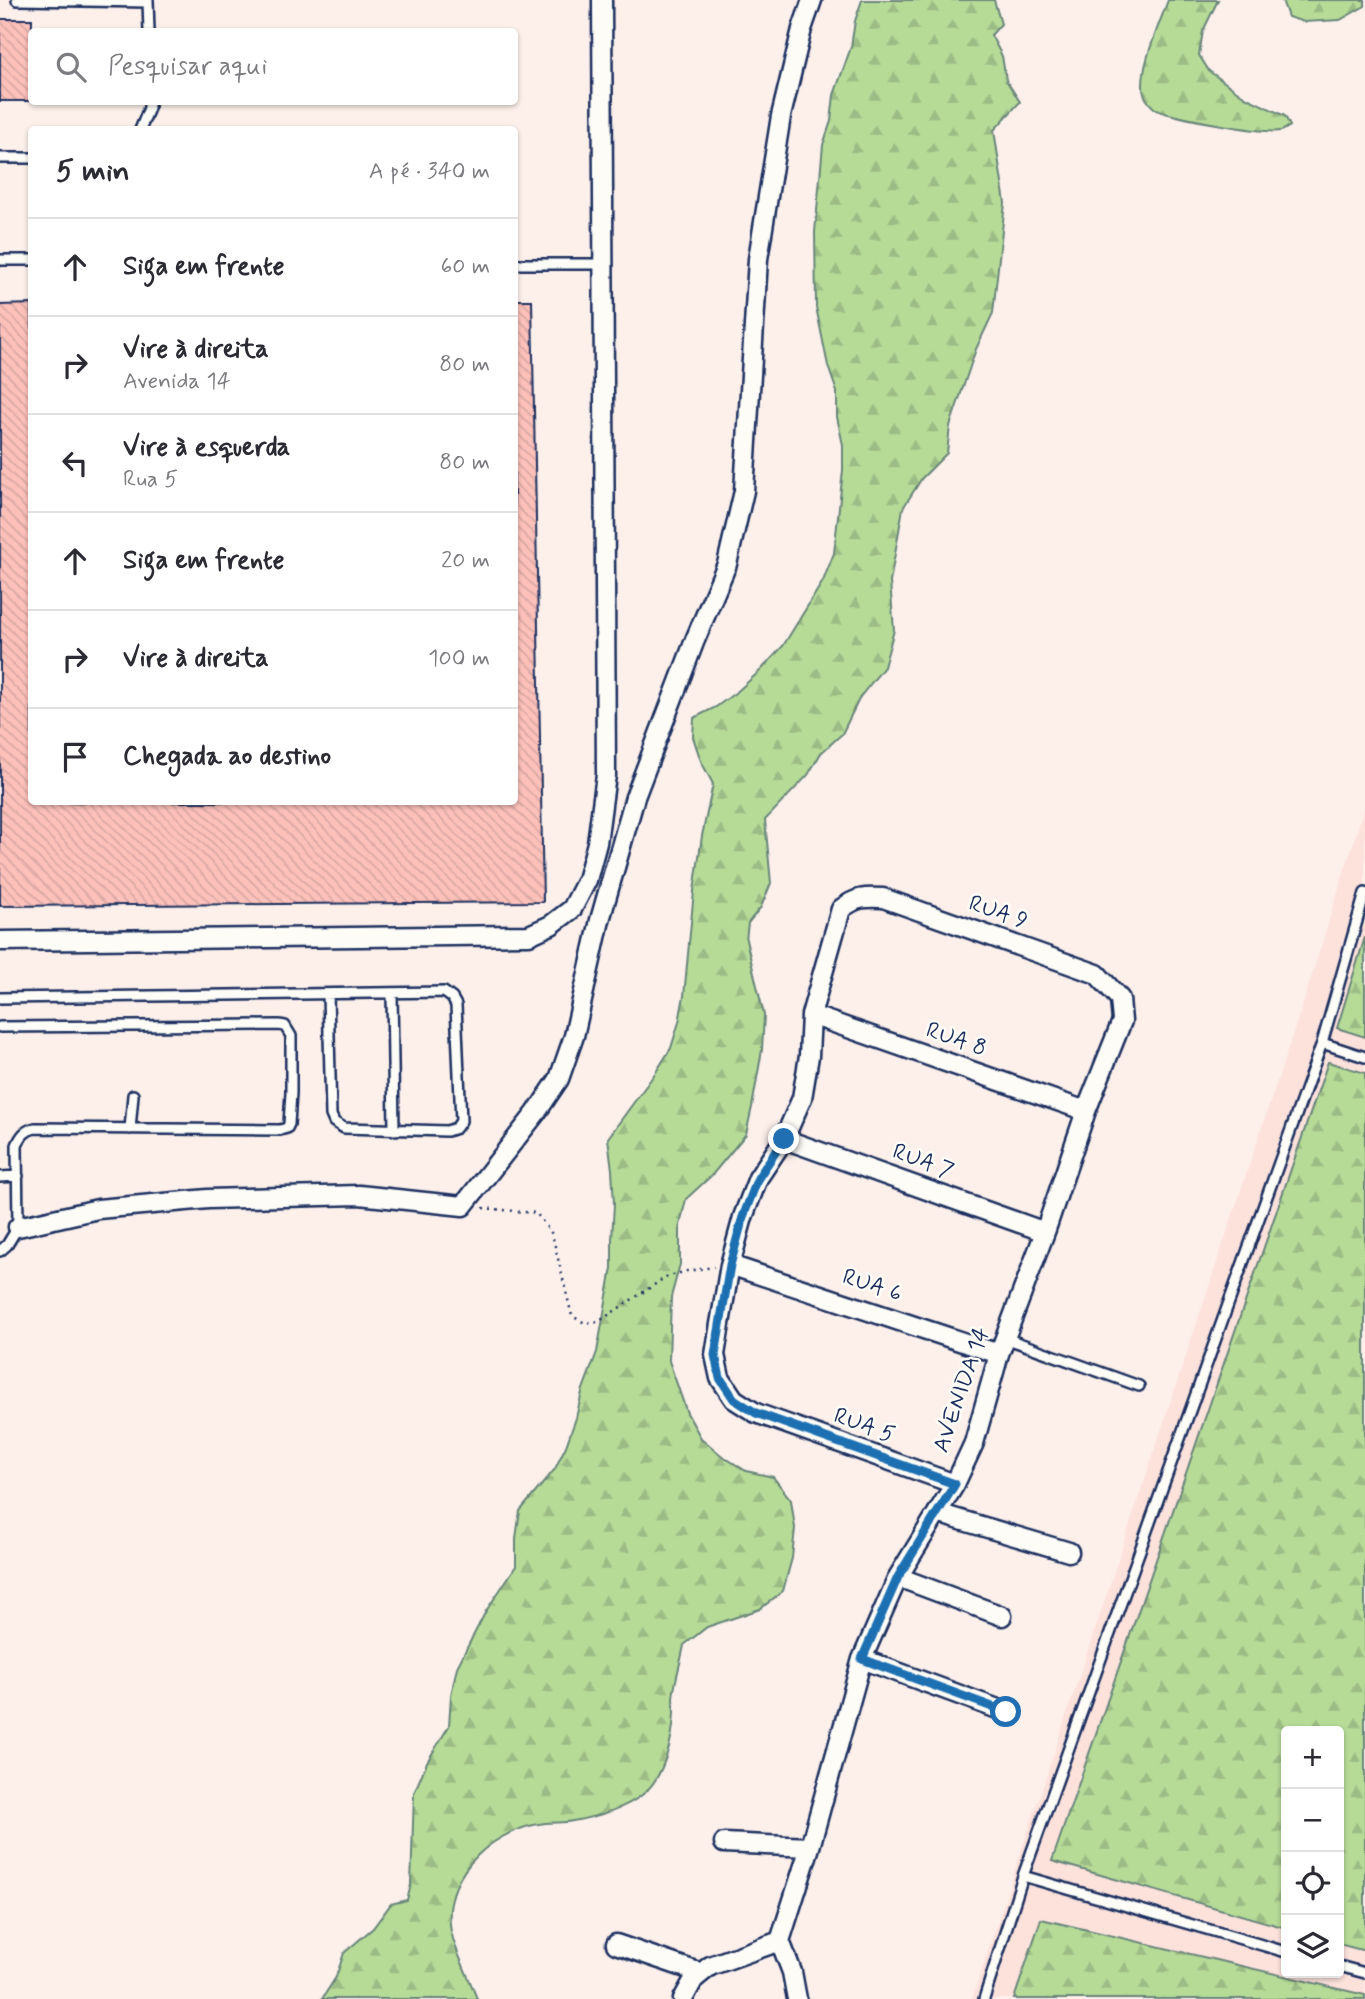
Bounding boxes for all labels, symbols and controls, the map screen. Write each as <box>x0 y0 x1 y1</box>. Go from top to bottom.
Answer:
search box <box>28 28 518 105</box>
icon: search <box>52 48 90 86</box>
text: Pesquisar aqui <box>108 50 267 84</box>
text: 5 min <box>56 152 130 191</box>
text: A pé · 340 m <box>369 157 490 187</box>
icon: ahead <box>56 248 94 286</box>
text: Siga em frente <box>123 250 284 284</box>
text: 60 m <box>441 252 490 282</box>
text: Vire à direita <box>123 333 269 367</box>
icon: right <box>56 346 94 384</box>
text: 80 m <box>439 350 490 380</box>
text: Avenida 14 <box>123 367 231 397</box>
text: Vire à esquerda <box>123 431 290 465</box>
icon: left <box>56 444 94 482</box>
text: 80 m <box>439 448 490 478</box>
text: Rua 5 <box>123 465 178 495</box>
icon: ahead <box>56 542 94 580</box>
text: Siga em frente <box>123 544 284 578</box>
text: 20 m <box>441 546 490 576</box>
icon: right <box>56 640 94 678</box>
text: Vire à direita <box>123 642 269 676</box>
text: 100 m <box>428 644 490 674</box>
icon: arrive <box>56 738 94 776</box>
text: Chegada ao destino <box>123 740 331 774</box>
street label: RUA 9 <box>965 889 1031 937</box>
street label: RUA 8 <box>922 1016 990 1064</box>
route end <box>768 1123 799 1154</box>
street label: RUA 7 <box>888 1137 958 1187</box>
street label: RUA 6 <box>838 1262 906 1310</box>
street label: AVENIDA 14 <box>927 1323 997 1457</box>
street label: RUA 5 <box>829 1401 899 1451</box>
route start <box>990 1696 1021 1727</box>
map controls <box>1281 1726 1344 1978</box>
button: + <box>1281 1726 1344 1789</box>
button: − <box>1281 1789 1344 1852</box>
button: locate <box>1281 1852 1344 1915</box>
button: layers <box>1281 1915 1344 1978</box>

